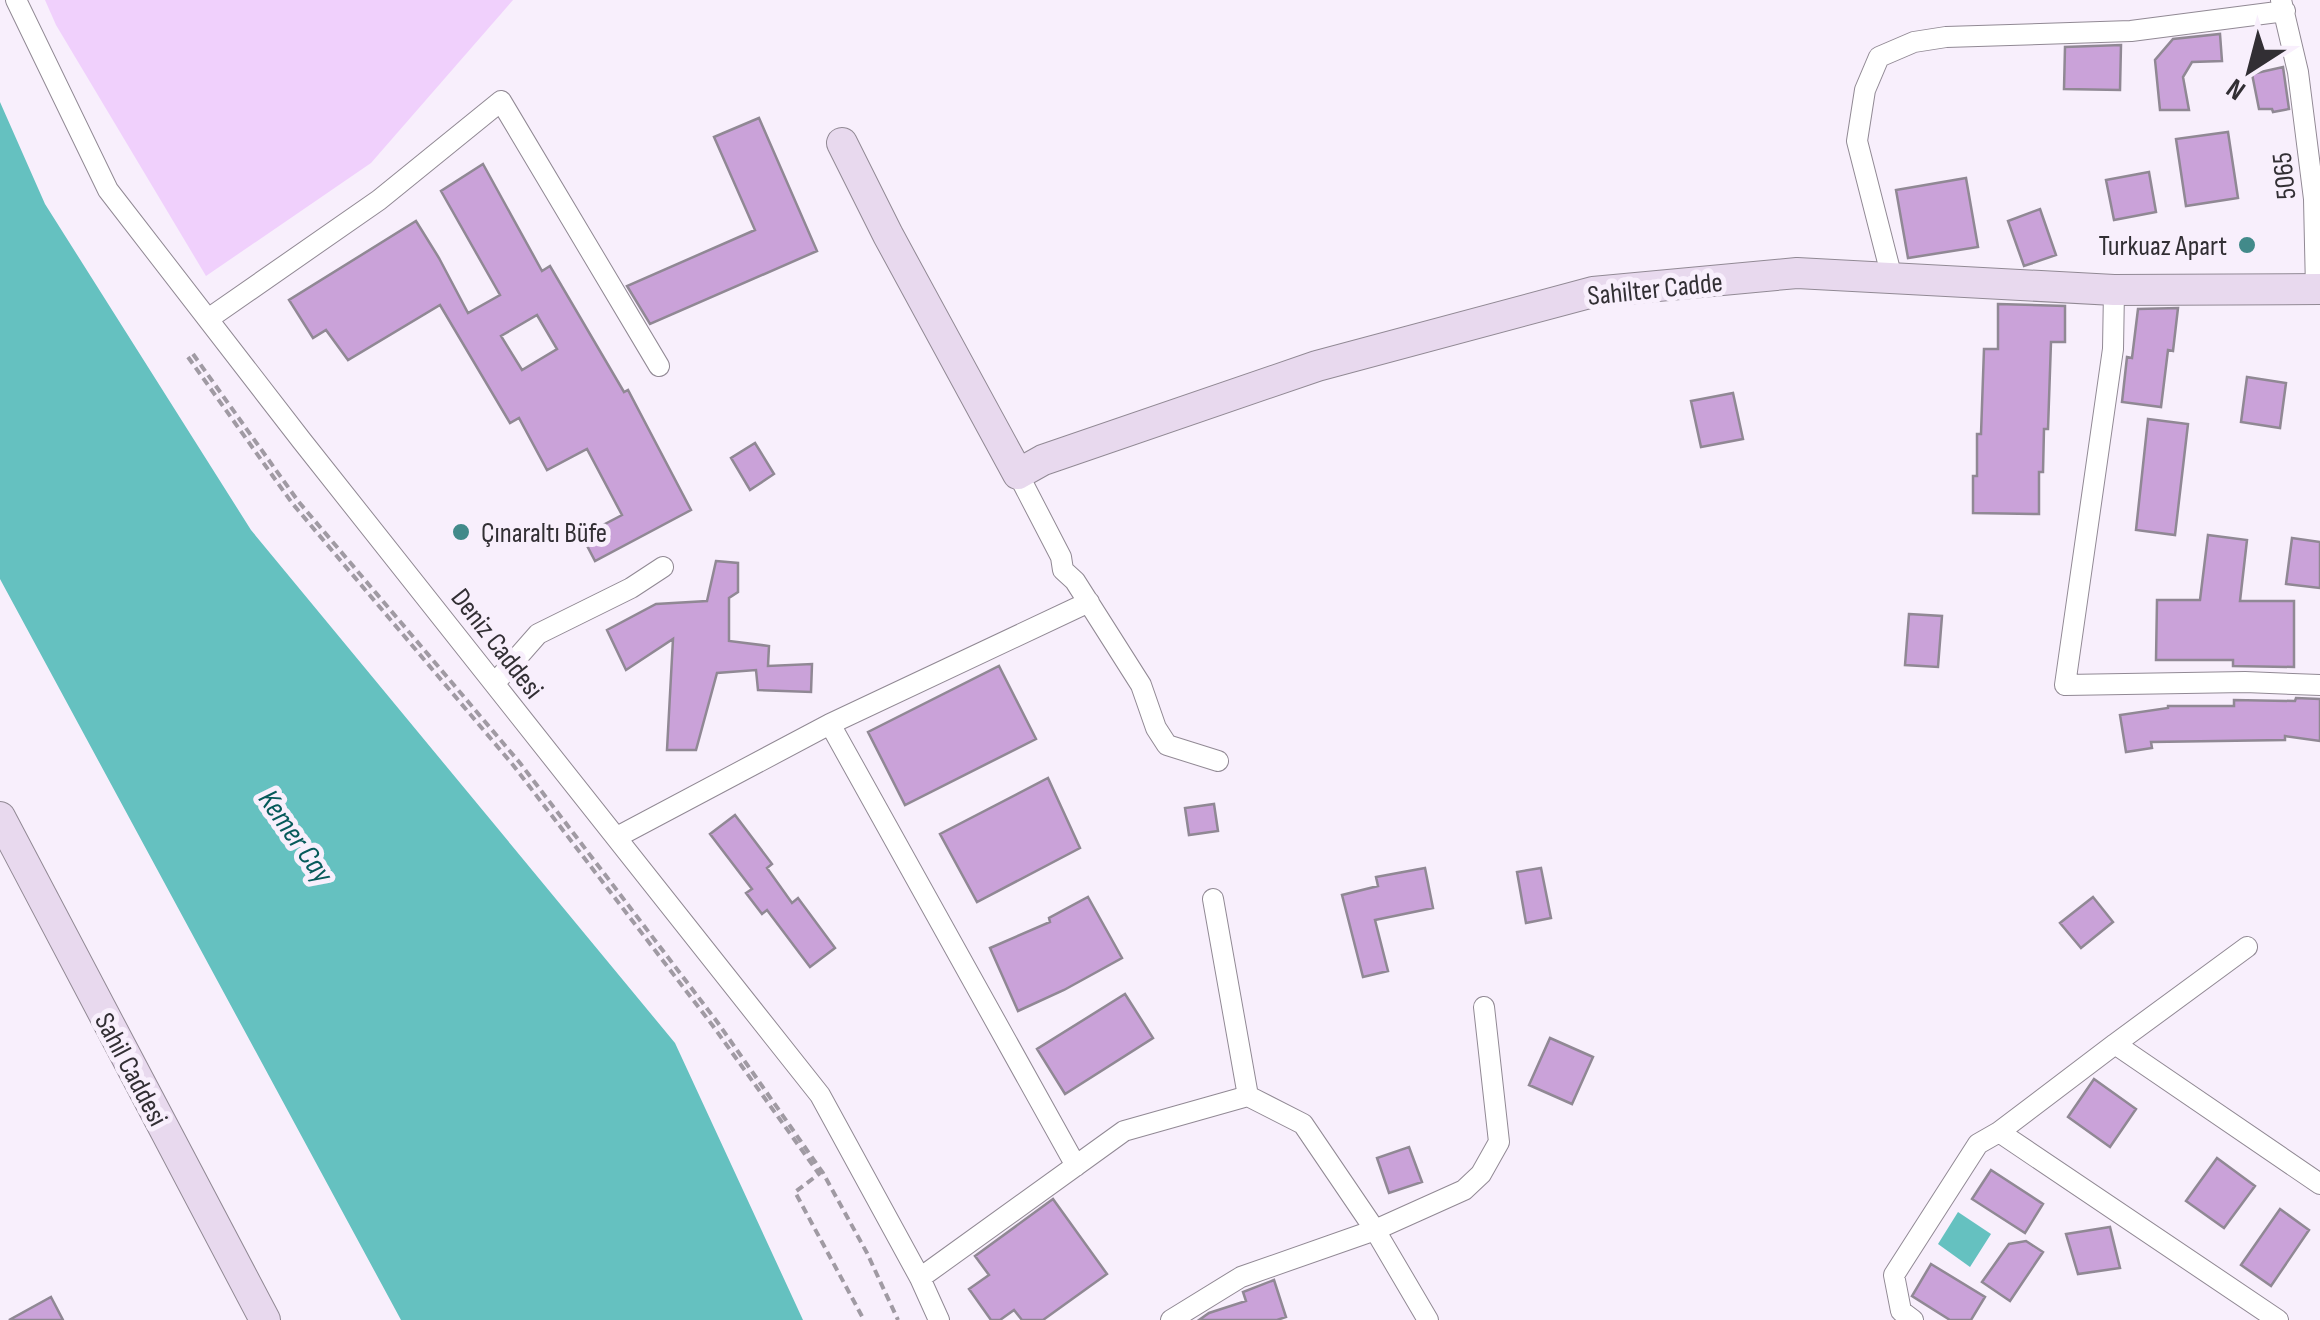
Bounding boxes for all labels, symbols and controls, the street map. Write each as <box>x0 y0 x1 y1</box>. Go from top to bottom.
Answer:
north arrow <box>2200 20 2300 120</box>
text: N <box>2220 71 2252 107</box>
street label: 5065 <box>2266 151 2303 201</box>
place label: Turkuaz Apart <box>2098 230 2227 263</box>
marker: Turkuaz Apart <box>2236 234 2258 256</box>
street label: Sahilter Cadde <box>1586 266 1724 313</box>
place label: Çınaraltı Büfe <box>481 517 607 550</box>
marker: Çınaraltı Büfe <box>450 521 472 543</box>
street label: Deniz Caddesi <box>444 582 550 705</box>
water label: Kemer Cay <box>250 783 341 892</box>
street label: Sahil Caddesi <box>87 1007 174 1132</box>

